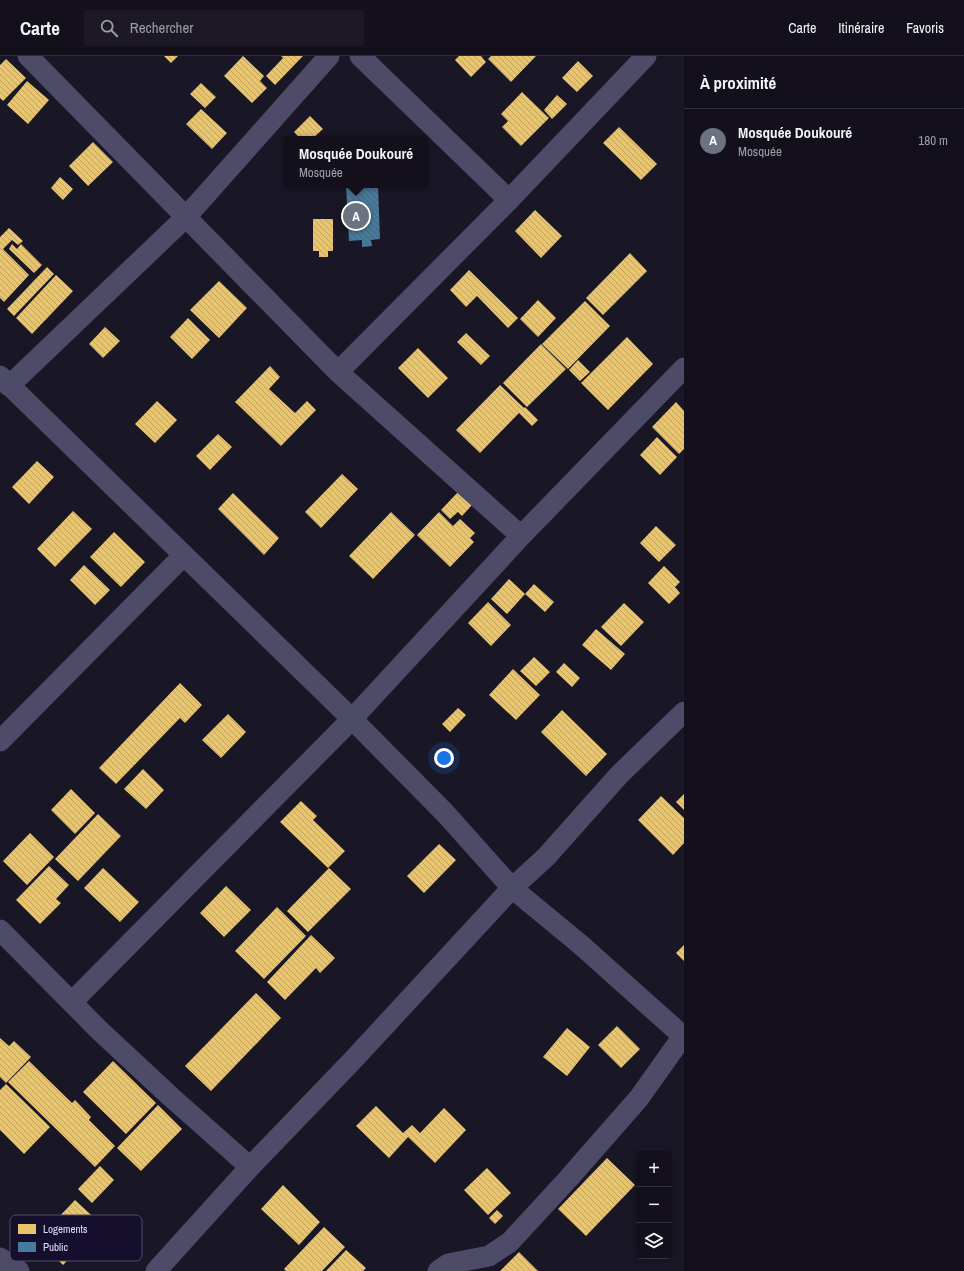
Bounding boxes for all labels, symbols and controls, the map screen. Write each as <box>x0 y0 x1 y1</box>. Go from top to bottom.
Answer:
search box <box>84 10 364 46</box>
text: Carte <box>20 15 60 41</box>
icon: search <box>98 17 120 39</box>
text: Rechercher <box>130 17 193 38</box>
text: Carte <box>788 19 816 37</box>
text: Itinéraire <box>838 19 884 37</box>
text: Favoris <box>906 19 944 37</box>
text: À proximité <box>700 71 776 94</box>
text: Mosquée Doukouré <box>738 122 852 143</box>
text: A <box>709 132 717 149</box>
text: 180 m <box>918 132 948 149</box>
popup <box>284 136 428 188</box>
text: Mosquée Doukouré <box>299 143 413 164</box>
text: Mosquée <box>738 143 782 160</box>
text: Mosquée <box>299 164 343 181</box>
pin: A <box>343 201 369 231</box>
your location <box>434 748 454 768</box>
map controls <box>636 1151 672 1259</box>
button: + <box>636 1151 672 1187</box>
button: − <box>636 1187 672 1223</box>
legend <box>10 1215 142 1261</box>
text: Logements <box>43 1222 88 1236</box>
button: layers <box>636 1223 672 1259</box>
text: Public <box>43 1240 69 1254</box>

